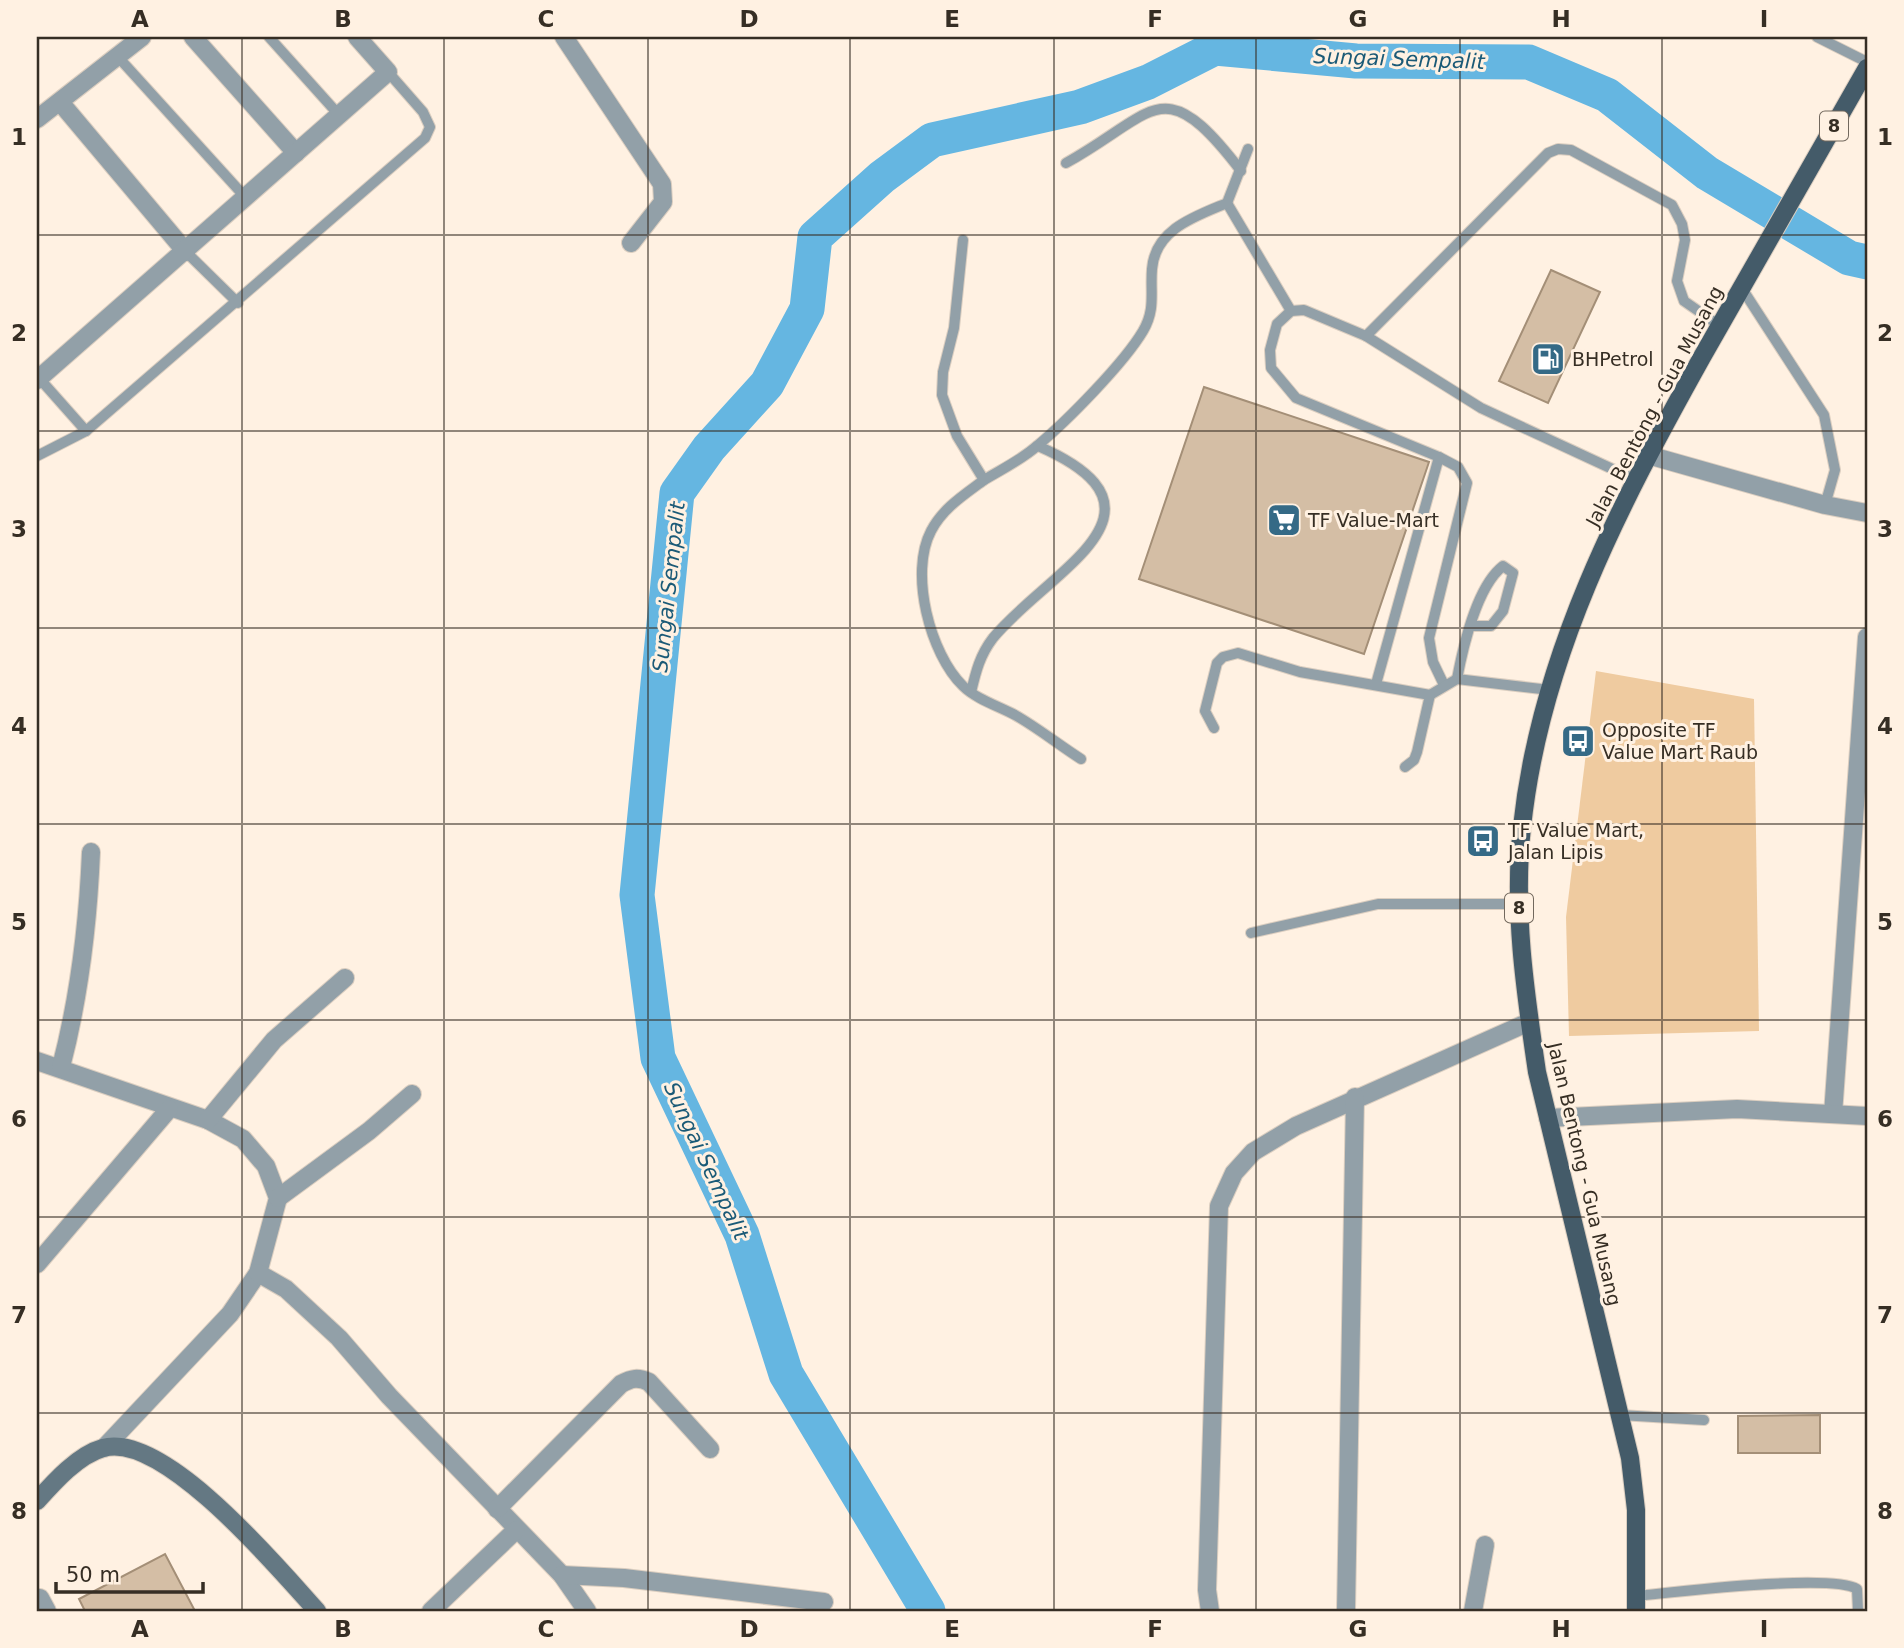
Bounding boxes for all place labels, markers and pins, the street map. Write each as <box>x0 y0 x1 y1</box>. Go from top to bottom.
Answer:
fuel station icon: BHPetrol <box>1529 340 1567 378</box>
place label: BHPetrol <box>1572 348 1654 370</box>
supermarket icon: TF Value-Mart <box>1265 501 1303 539</box>
place label: TF Value-Mart <box>1307 509 1439 531</box>
place label: Opposite TF Value Mart Raub <box>1602 719 1758 763</box>
bus stop icon: Opposite TF Value Mart Raub <box>1559 722 1597 760</box>
place label: TF Value Mart, Jalan Lipis <box>1507 819 1644 863</box>
bus stop icon: TF Value Mart, Jalan Lipis <box>1464 822 1502 860</box>

